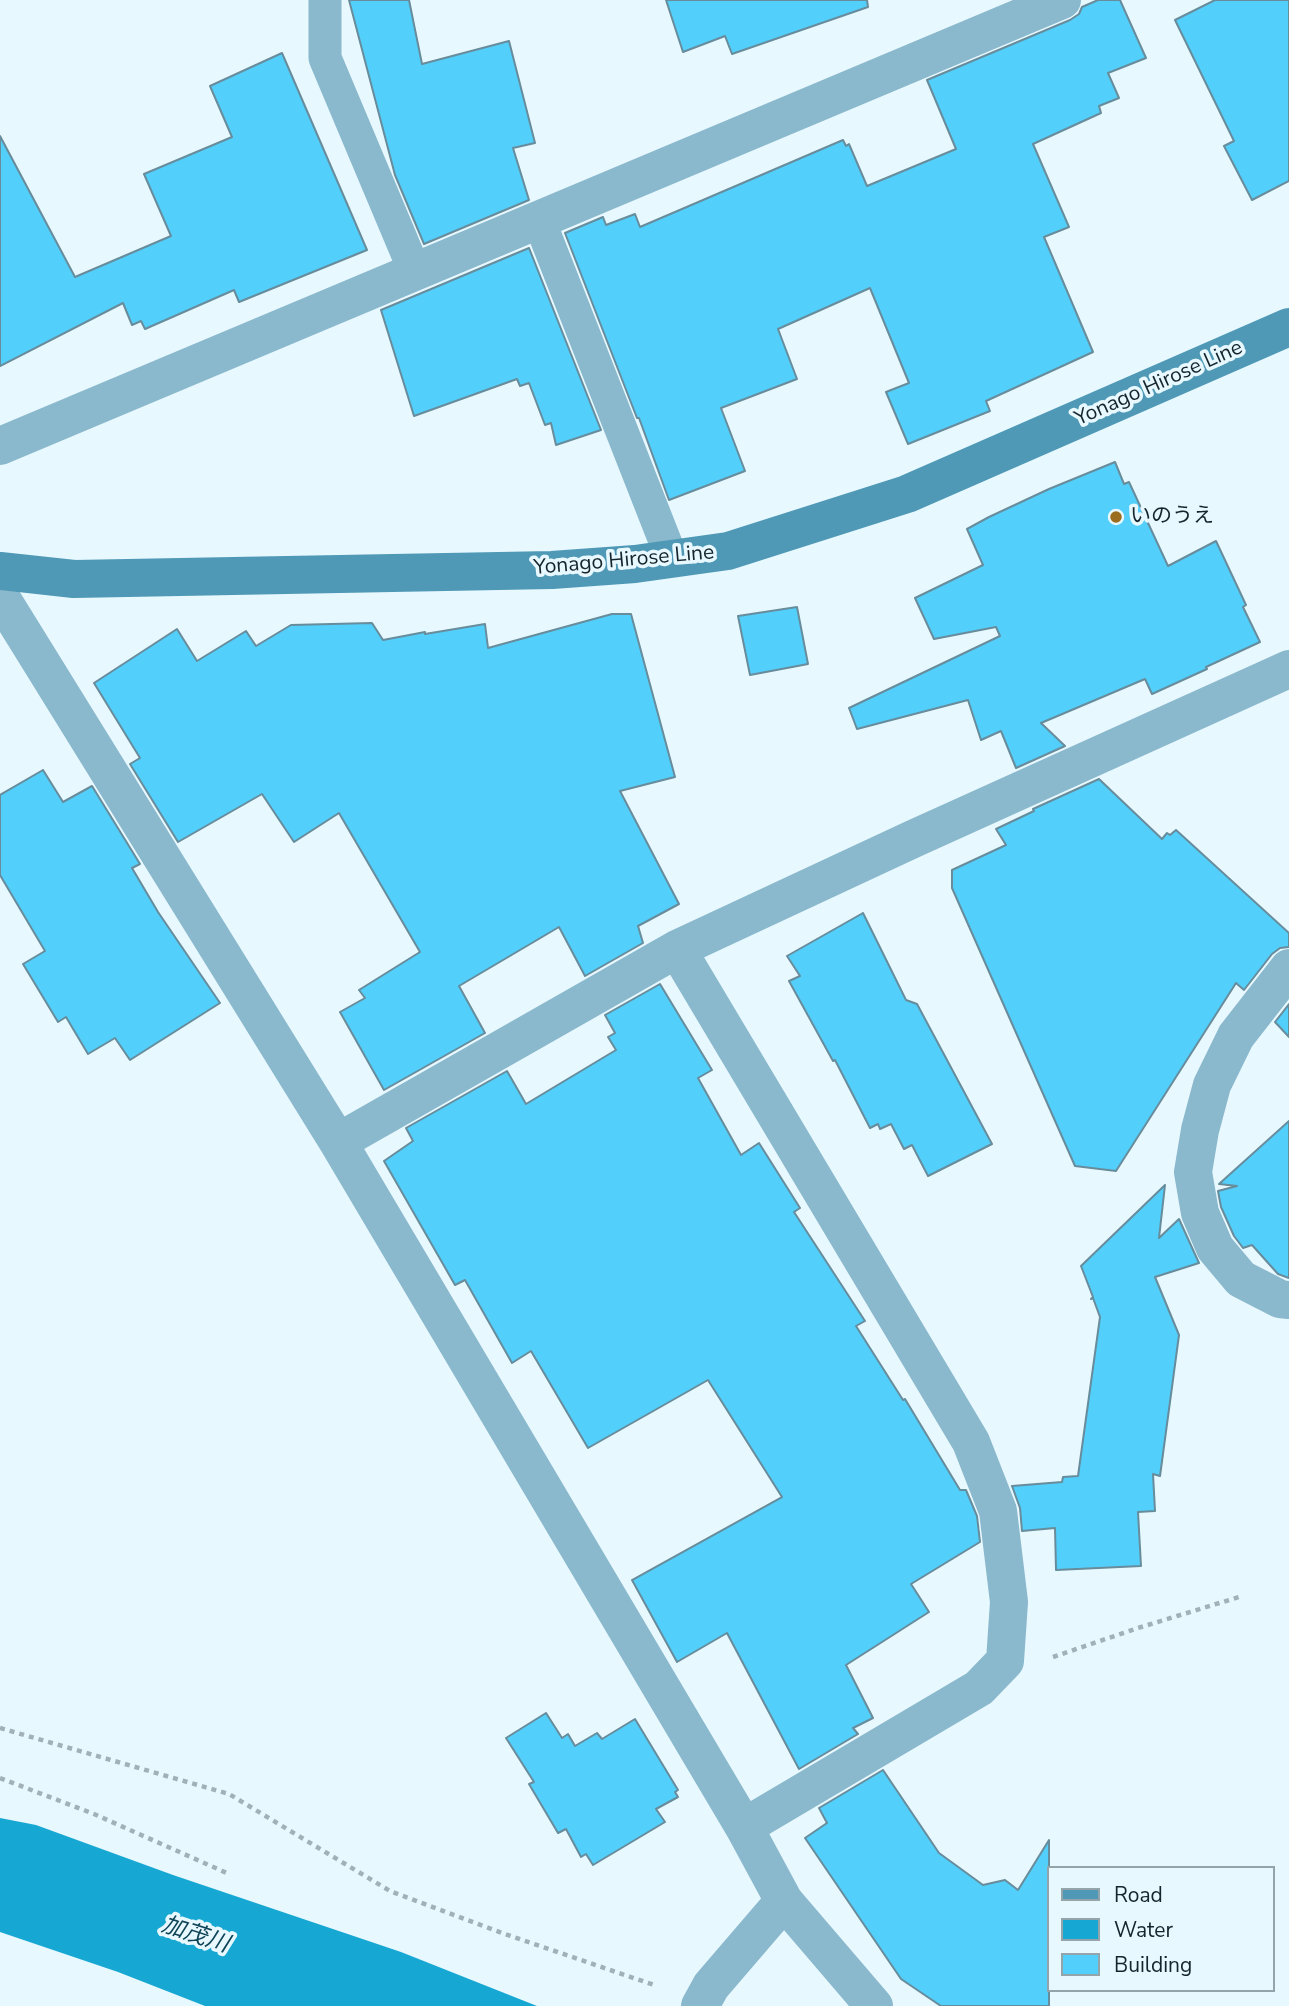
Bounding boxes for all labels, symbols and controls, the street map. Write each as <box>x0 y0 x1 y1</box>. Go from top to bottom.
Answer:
street label: Yonago Hirose Line <box>1071 336 1247 432</box>
place label: いのうえ <box>1130 504 1214 530</box>
marker: いのうえ <box>1108 509 1124 525</box>
street label: Yonago Hirose Line <box>533 541 715 581</box>
legend <box>1048 1866 1275 1992</box>
text: Road <box>1114 1881 1163 1909</box>
water label: 加茂川 <box>158 1912 232 1960</box>
text: Water <box>1114 1916 1173 1944</box>
text: Building <box>1114 1951 1192 1979</box>

